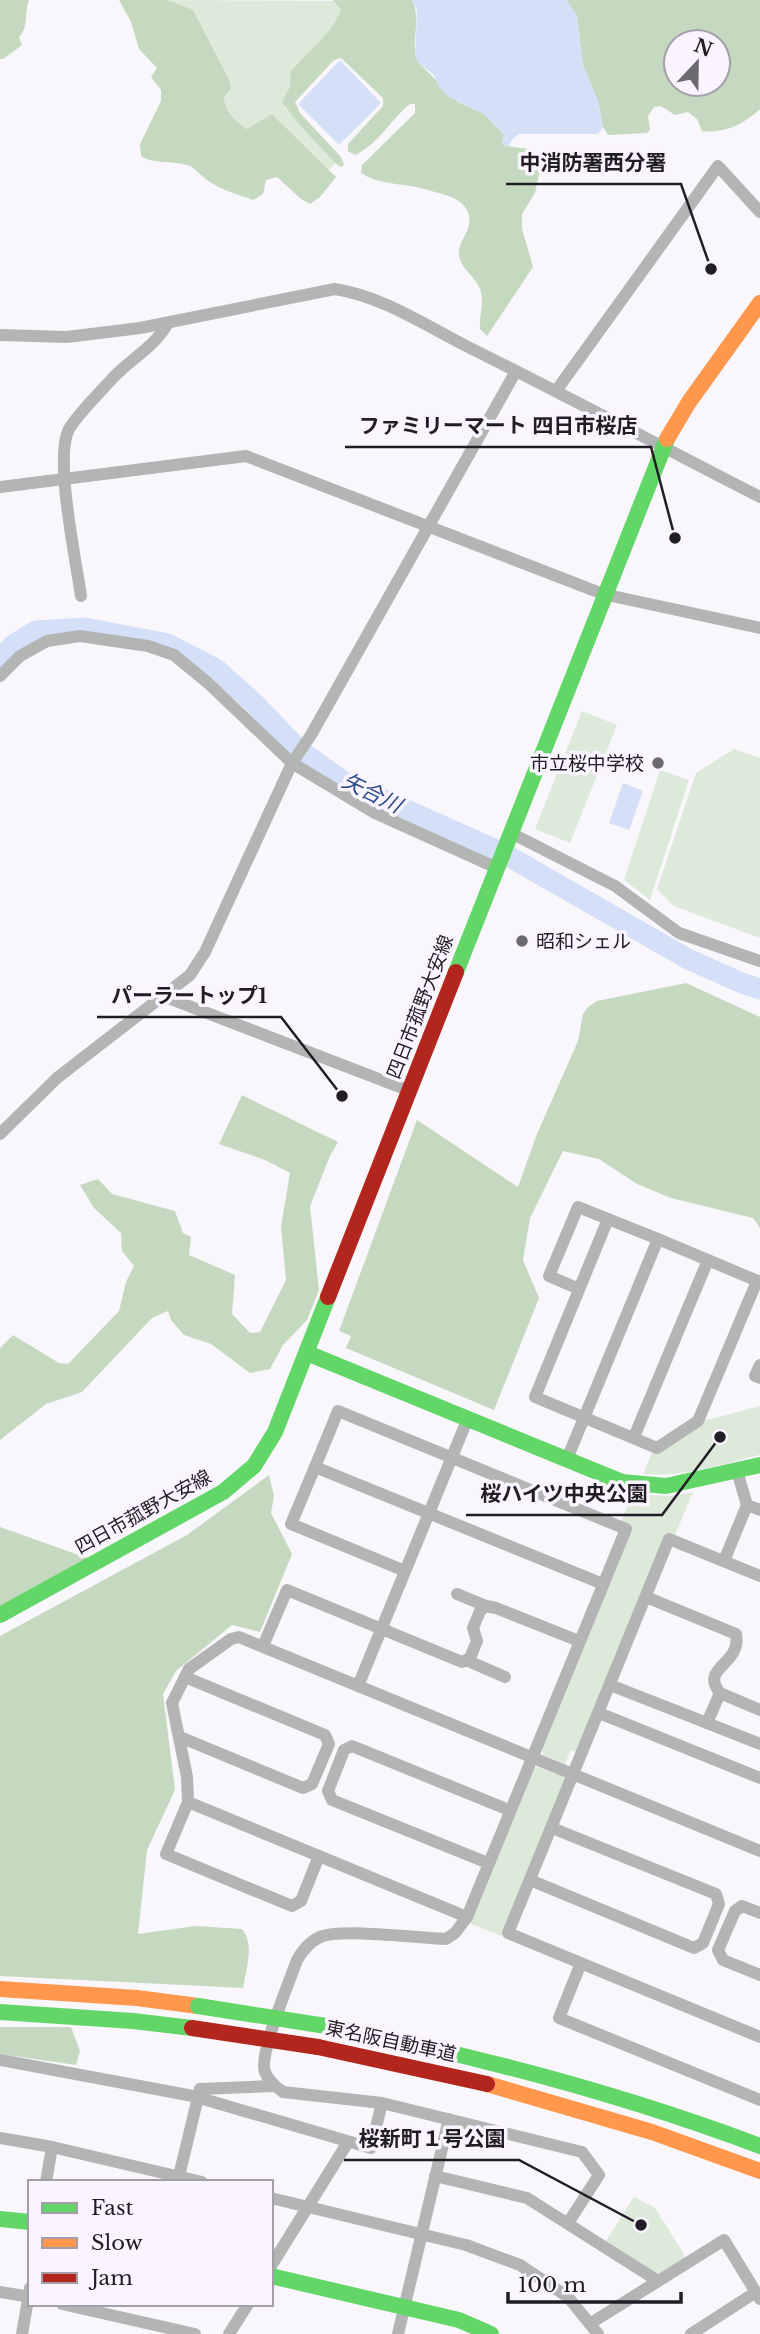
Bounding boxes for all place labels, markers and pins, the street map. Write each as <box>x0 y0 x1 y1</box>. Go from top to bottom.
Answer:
callout: 中消防署西分署 <box>506 142 681 184</box>
callout: ファミリーマート 四日市桜店 <box>345 405 651 447</box>
place label: 市立桜中学校 <box>530 752 644 775</box>
marker: 市立桜中学校 <box>650 755 666 771</box>
place label: 昭和シェル <box>536 930 631 953</box>
marker: 昭和シェル <box>514 933 530 949</box>
callout: パーラートップ1 <box>97 975 281 1017</box>
callout: 桜ハイツ中央公園 <box>466 1473 662 1515</box>
callout: 桜新町１号公園 <box>344 2118 519 2160</box>

